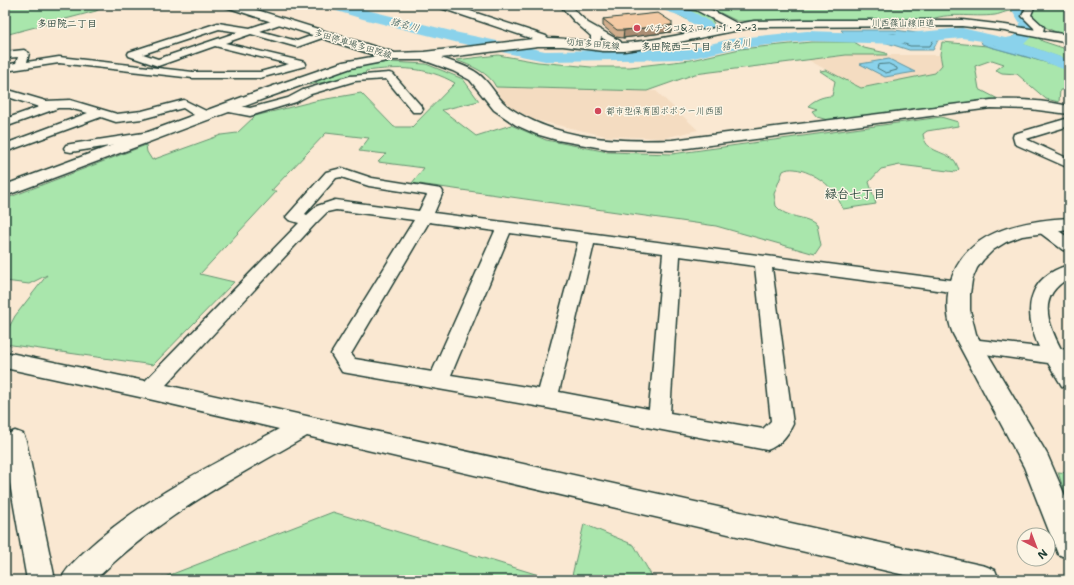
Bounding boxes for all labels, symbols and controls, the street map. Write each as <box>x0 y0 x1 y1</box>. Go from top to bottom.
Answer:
water label: 猪名川 <box>389 14 421 35</box>
district label: 多田院二丁目 <box>37 17 97 30</box>
street label: 川西篠山線旧道 <box>871 17 935 29</box>
place label: パチンコ&スロット1・2・3 <box>645 22 757 34</box>
marker: パチンコ&スロット1・2・3 <box>632 23 642 33</box>
street label: 多田停車場多田院線 <box>313 26 393 62</box>
street label: 切畑多田院線 <box>566 36 620 52</box>
water label: 猪名川 <box>720 36 752 53</box>
district label: 多田院西二丁目 <box>641 40 711 53</box>
place label: 都市型保育園ポポラー川西園 <box>606 105 723 117</box>
marker: 都市型保育園ポポラー川西園 <box>593 106 603 116</box>
district label: 緑台七丁目 <box>825 186 885 202</box>
north arrow <box>1016 527 1056 567</box>
text: N <box>1034 546 1051 563</box>

